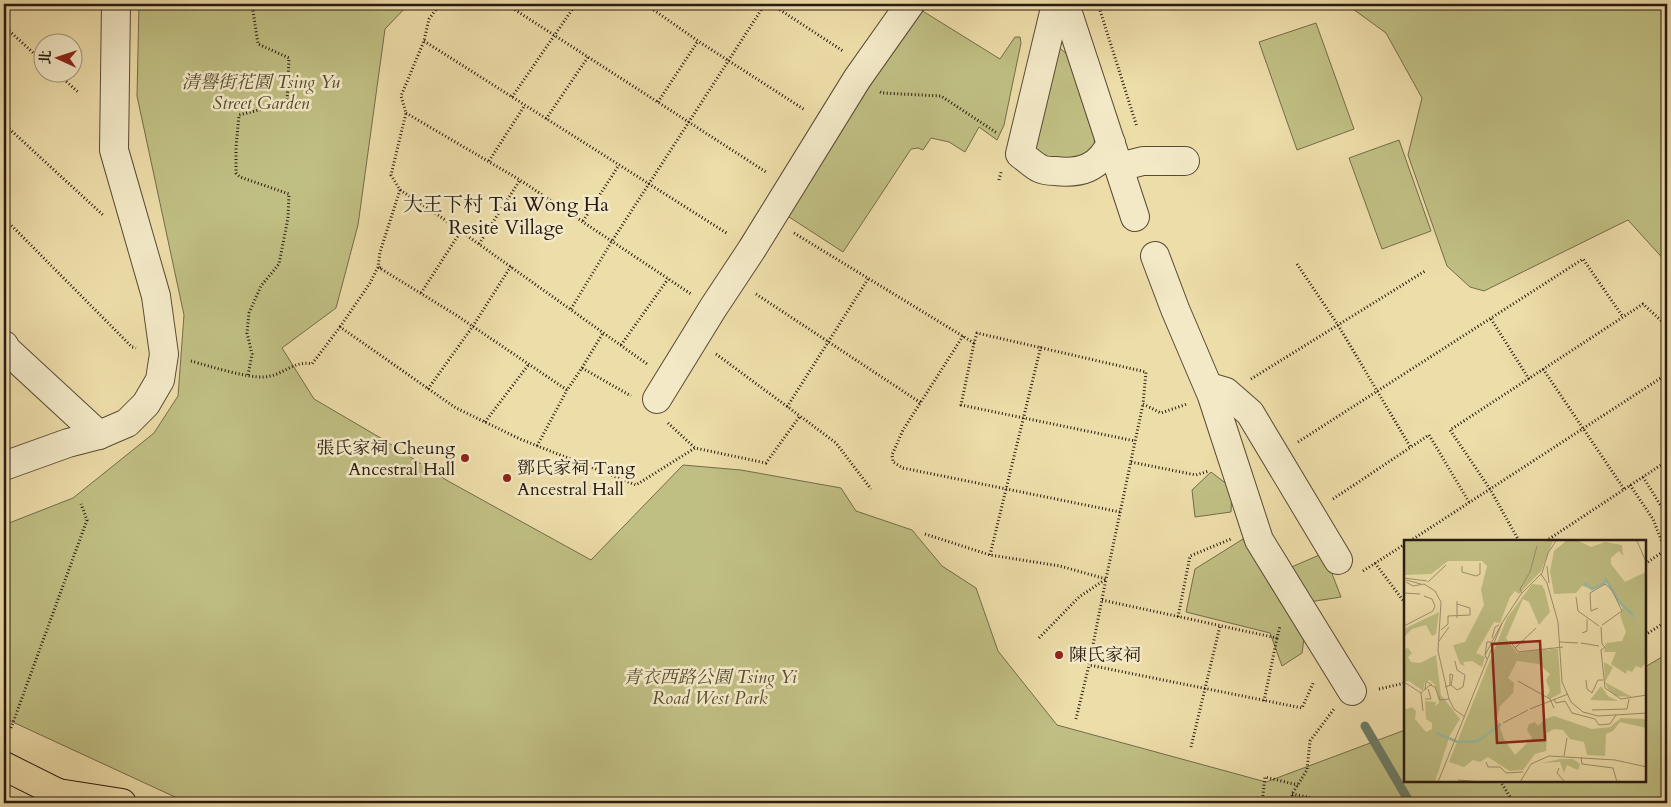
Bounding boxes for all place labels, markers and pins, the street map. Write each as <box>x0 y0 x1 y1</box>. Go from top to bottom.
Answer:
place label: 張氏家祠 Cheung Ancestral Hall <box>316 436 456 482</box>
marker: 張氏家祠 Cheung Ancestral Hall <box>459 452 471 464</box>
place label: 鄧氏家祠 Tang Ancestral Hall <box>517 456 636 502</box>
marker: 鄧氏家祠 Tang Ancestral Hall <box>501 472 513 484</box>
place label: 陳氏家祠 <box>1069 643 1141 668</box>
marker: 陳氏家祠 <box>1053 649 1065 661</box>

